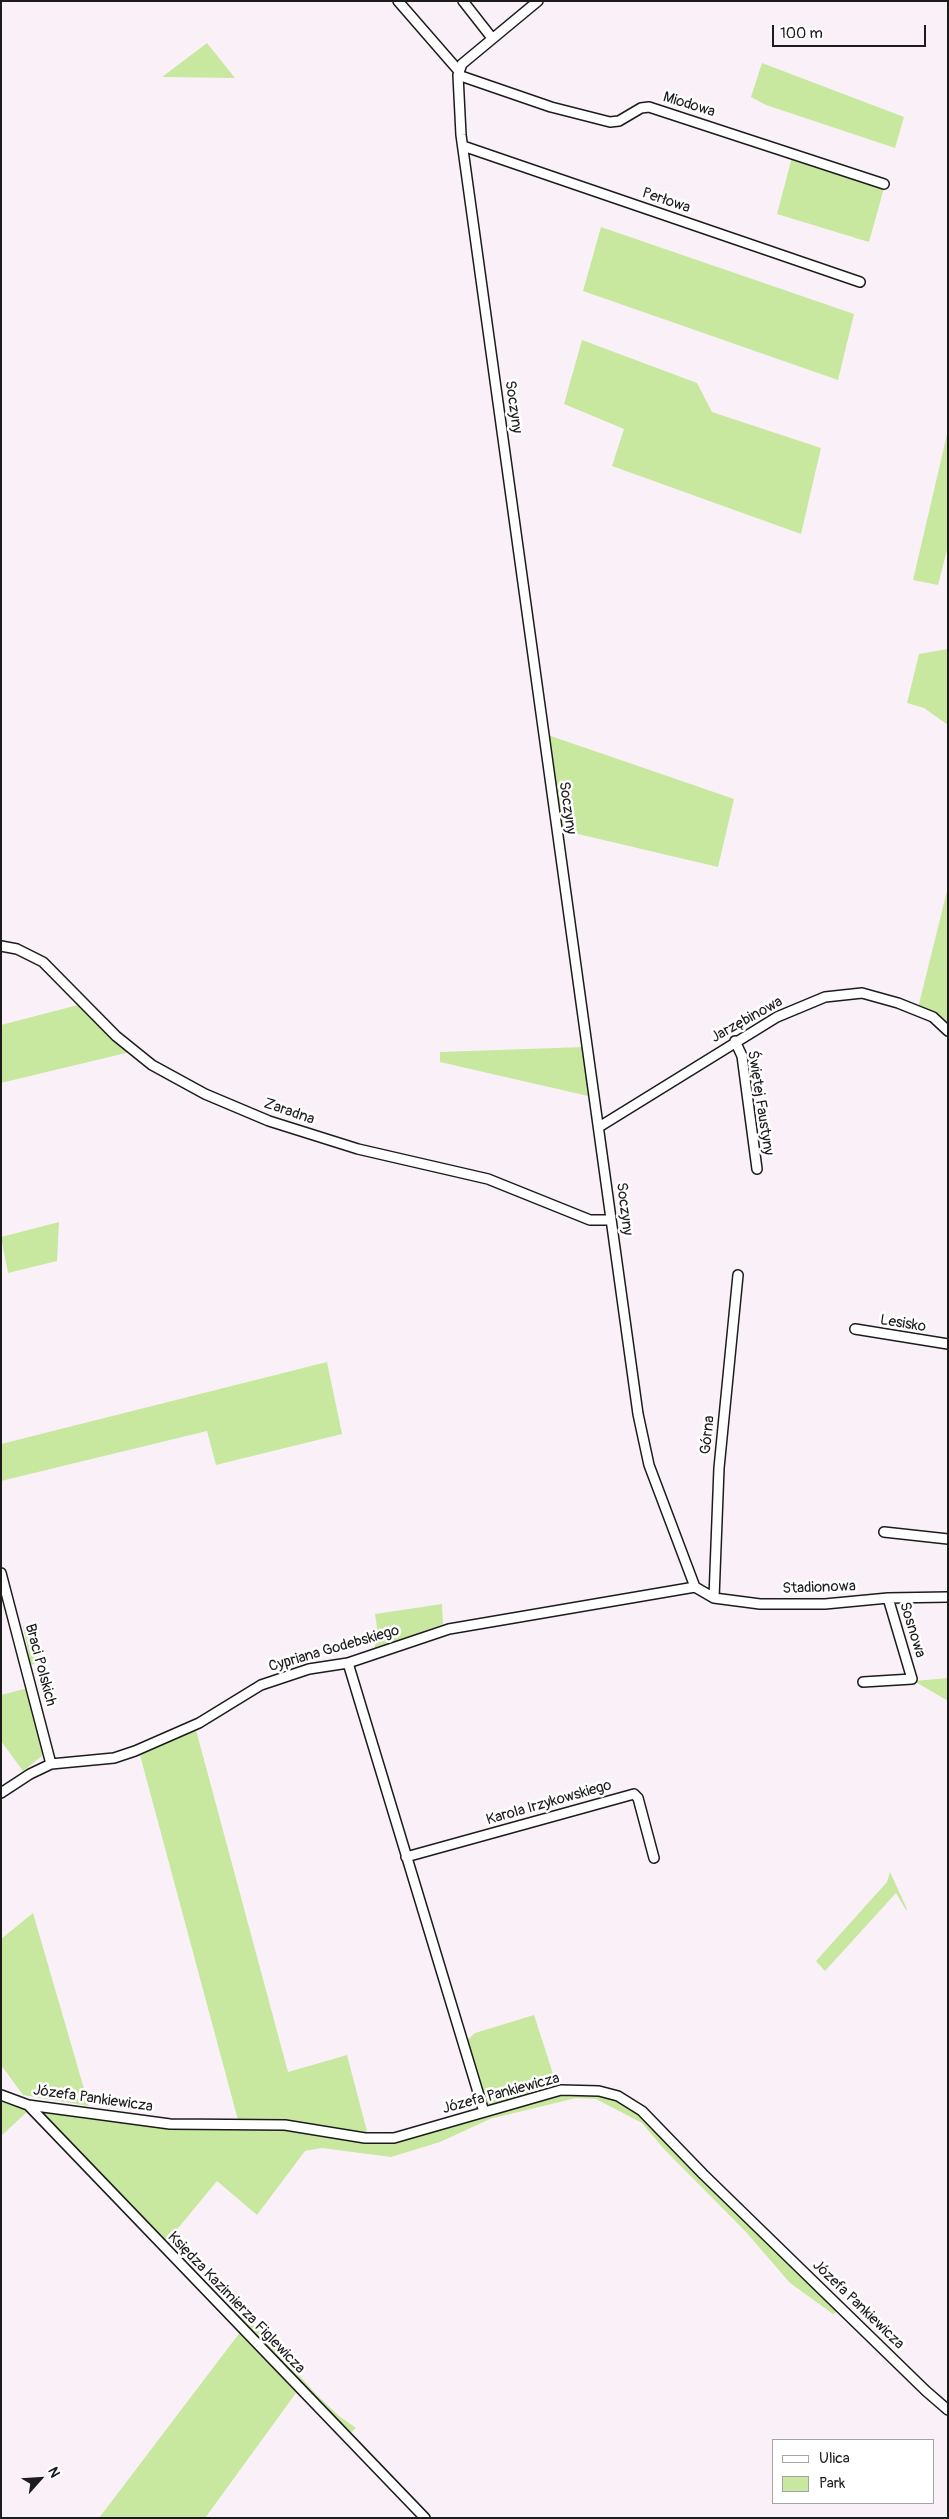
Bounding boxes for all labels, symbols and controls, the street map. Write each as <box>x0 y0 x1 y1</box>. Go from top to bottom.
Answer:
scale bar <box>774 15 928 47</box>
text: 100 m <box>780 24 823 43</box>
street label: Miodowa <box>661 89 717 121</box>
street label: Perłowa <box>640 184 692 218</box>
street label: Soczyny <box>500 379 526 435</box>
street label: Soczyny <box>554 780 580 836</box>
street label: Jarzębinowa <box>708 993 786 1047</box>
street label: Świętej Faustyny <box>743 1049 777 1157</box>
street label: Zaradna <box>261 1095 317 1129</box>
street label: Soczyny <box>612 1181 636 1237</box>
street label: Lesisko <box>879 1311 927 1337</box>
street label: Górna <box>697 1415 719 1455</box>
street label: Stadionowa <box>782 1578 856 1598</box>
street label: Sosnowa <box>895 1600 929 1660</box>
street label: Braci Polskich <box>20 1622 60 1708</box>
street label: Cypriana Godebskiego <box>267 1622 401 1676</box>
street label: Karola Irzykowskiego <box>484 1776 614 1830</box>
street label: Józefa Pankiewicza <box>440 2070 562 2118</box>
street label: Józefa Pankiewicza <box>32 2082 154 2116</box>
street label: Księdza Kazimierza Figlewicza <box>163 2228 309 2378</box>
street label: Józefa Pankiewicza <box>808 2257 908 2353</box>
legend <box>772 2439 934 2504</box>
text: Ulica <box>819 2449 850 2468</box>
north arrow <box>15 2454 65 2504</box>
text: N <box>44 2464 64 2480</box>
text: Park <box>819 2474 845 2493</box>

